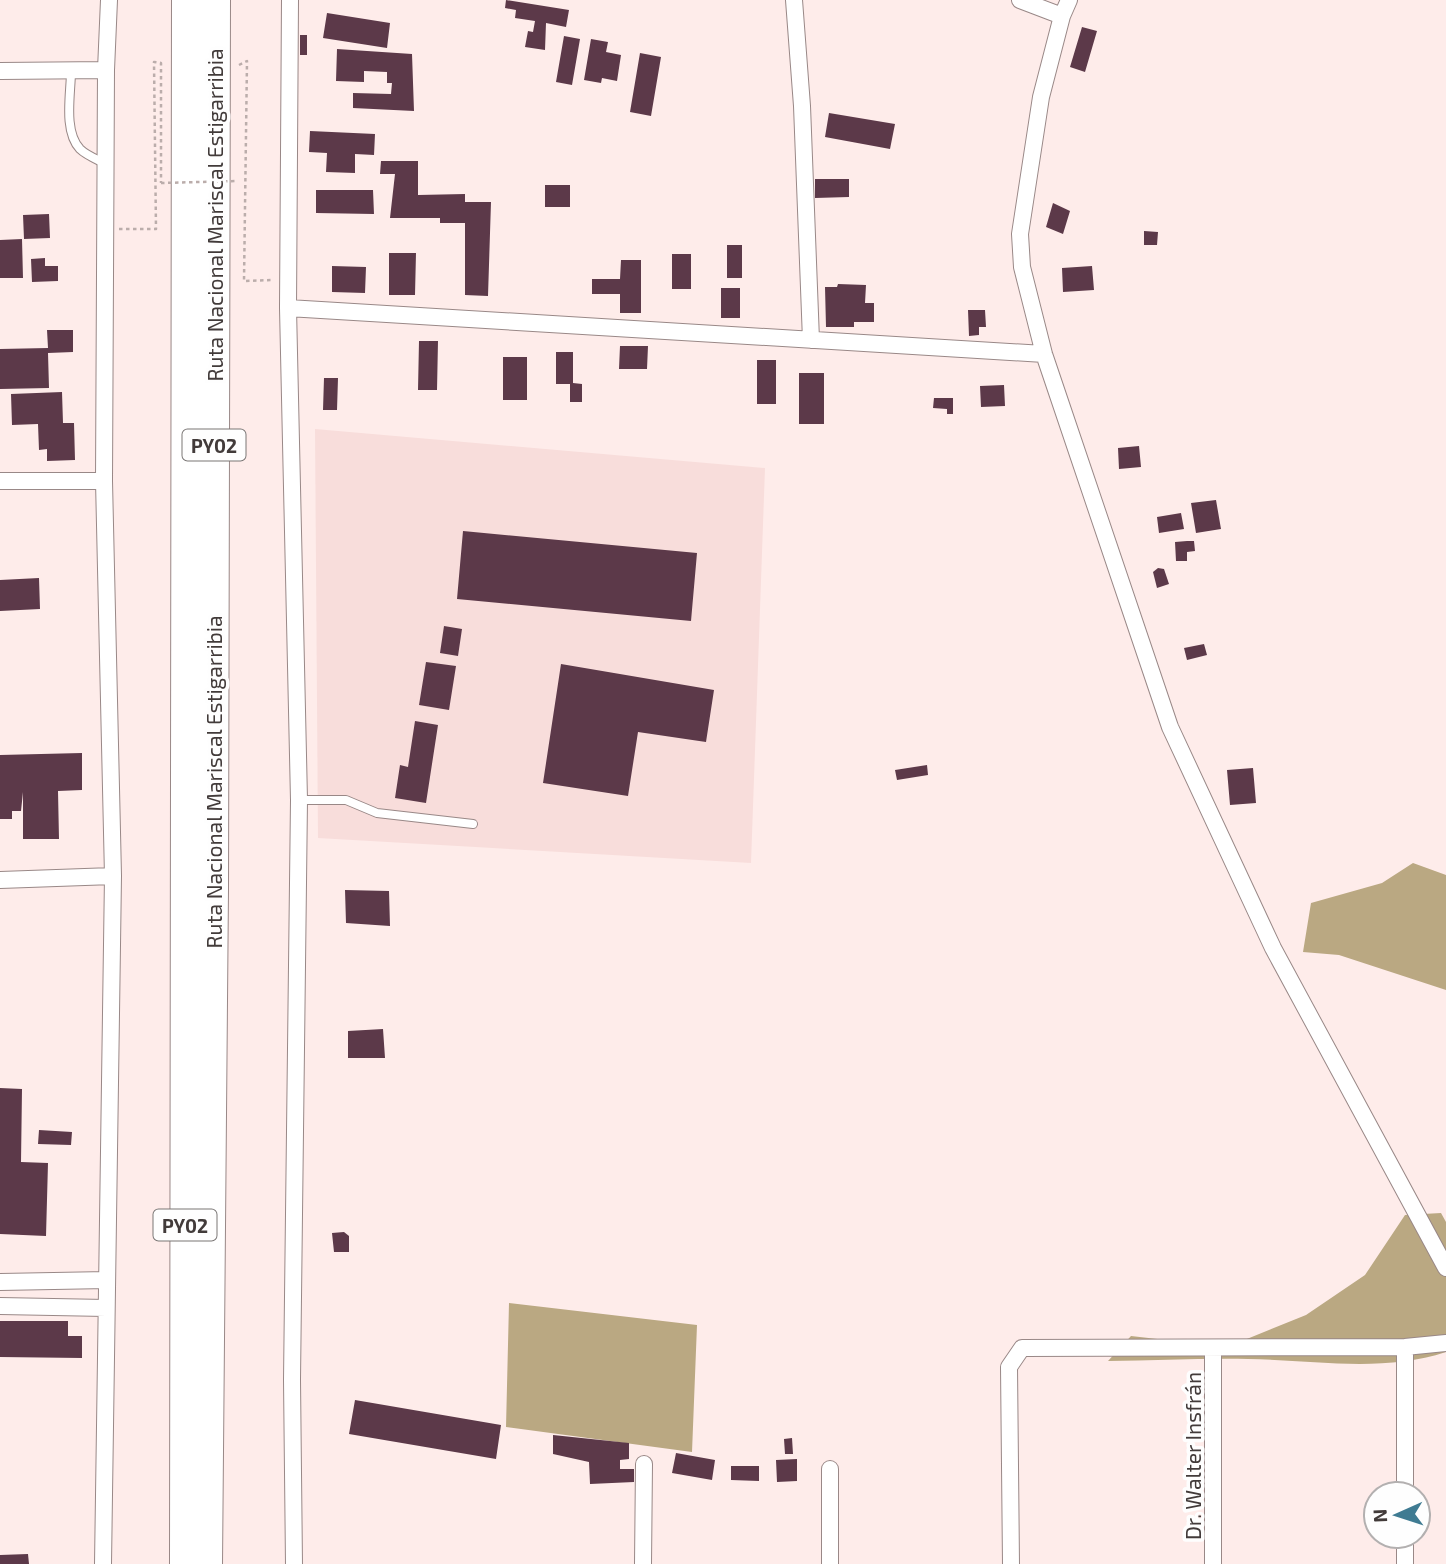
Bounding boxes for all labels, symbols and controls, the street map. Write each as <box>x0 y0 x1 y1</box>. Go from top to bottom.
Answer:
street label: Ruta Nacional Mariscal Estigarribia <box>202 49 227 382</box>
road number: PY02 <box>182 430 246 460</box>
street label: Ruta Nacional Mariscal Estigarribia <box>201 616 226 949</box>
road number: PY02 <box>154 1210 216 1240</box>
street label: Dr. Walter Insfrán <box>1180 1372 1205 1540</box>
north arrow <box>1362 1480 1432 1550</box>
text: N <box>1368 1508 1391 1523</box>

